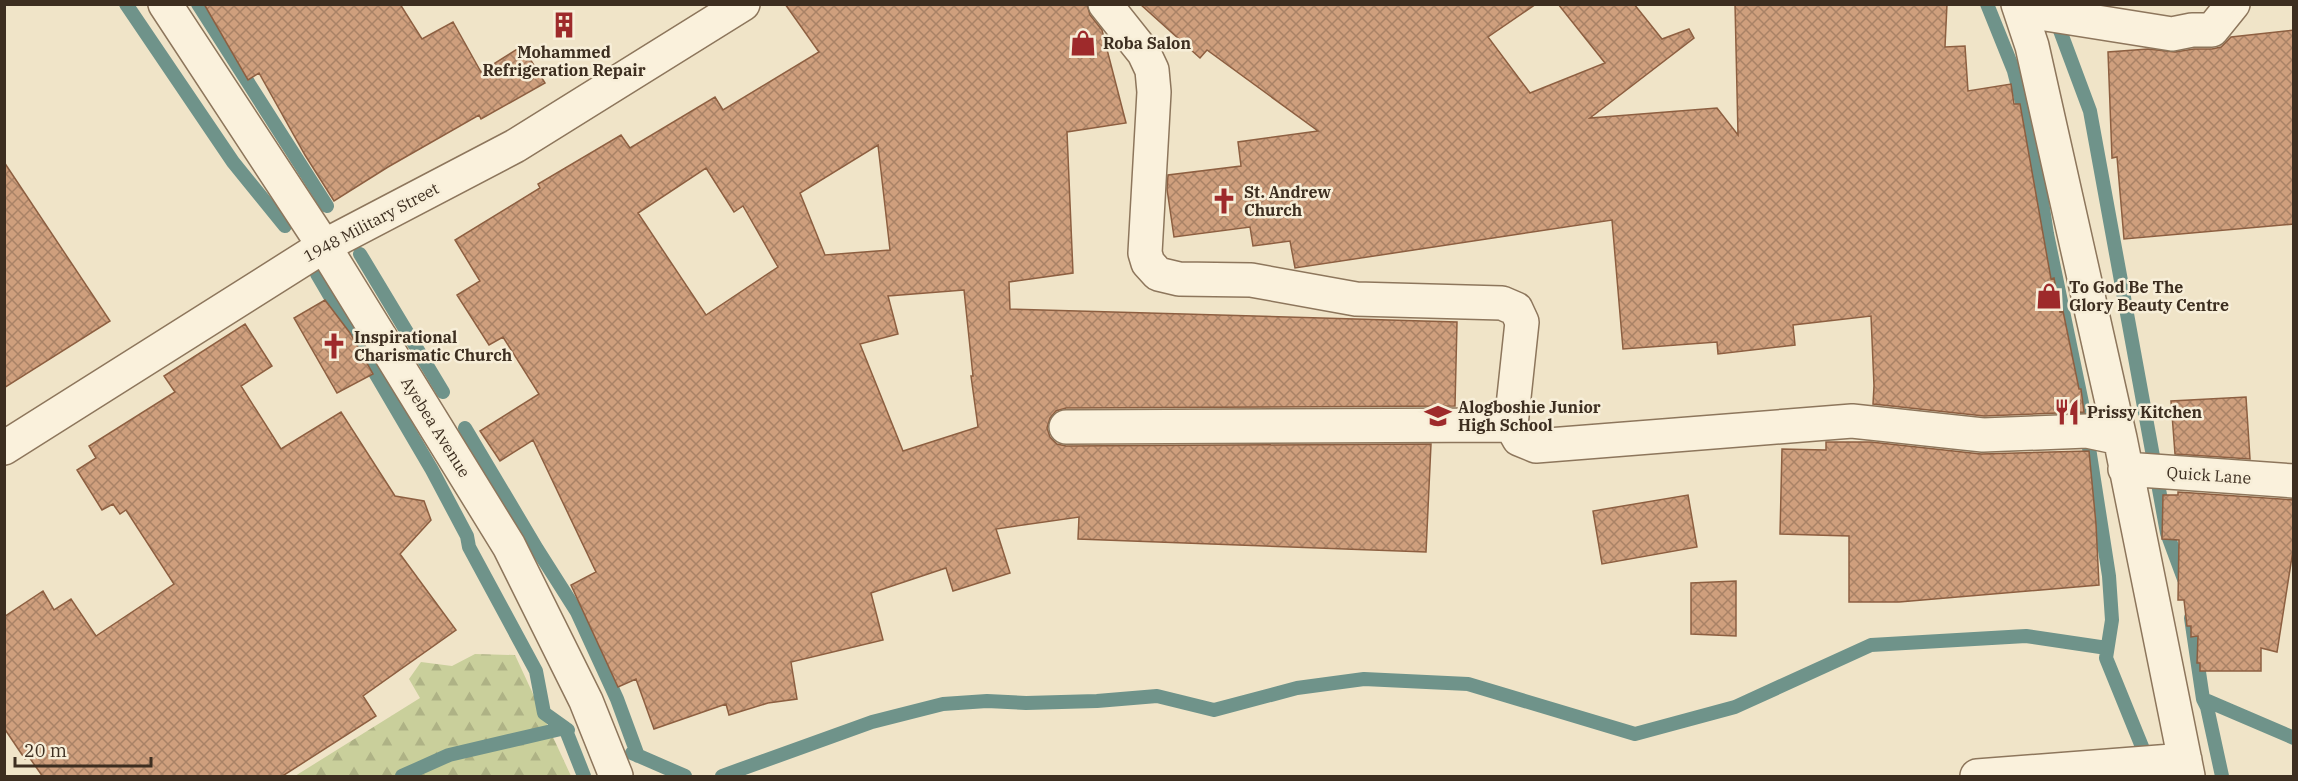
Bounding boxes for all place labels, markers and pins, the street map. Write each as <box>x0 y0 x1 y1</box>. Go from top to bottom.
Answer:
building icon: Mohammed Refrigeration Repair <box>549 10 579 40</box>
shop icon: Roba Salon <box>1068 28 1098 58</box>
place label: Roba Salon <box>1103 33 1191 53</box>
place label: Mohammed Refrigeration Repair <box>482 42 646 80</box>
place label: St. Andrew Church <box>1244 182 1331 220</box>
church icon: St. Andrew Church <box>1209 186 1239 216</box>
place label: To God Be The Glory Beauty Centre <box>2069 277 2229 315</box>
shop icon: To God Be The Glory Beauty Centre <box>2034 281 2064 311</box>
place label: Inspirational Charismatic Church <box>354 327 512 365</box>
church icon: Inspirational Charismatic Church <box>319 331 349 361</box>
place label: Alogboshie Junior High School <box>1458 397 1601 435</box>
restaurant icon: Prissy Kitchen <box>2052 397 2082 427</box>
school or university icon: Alogboshie Junior High School <box>1423 401 1453 431</box>
place label: Prissy Kitchen <box>2087 402 2203 422</box>

